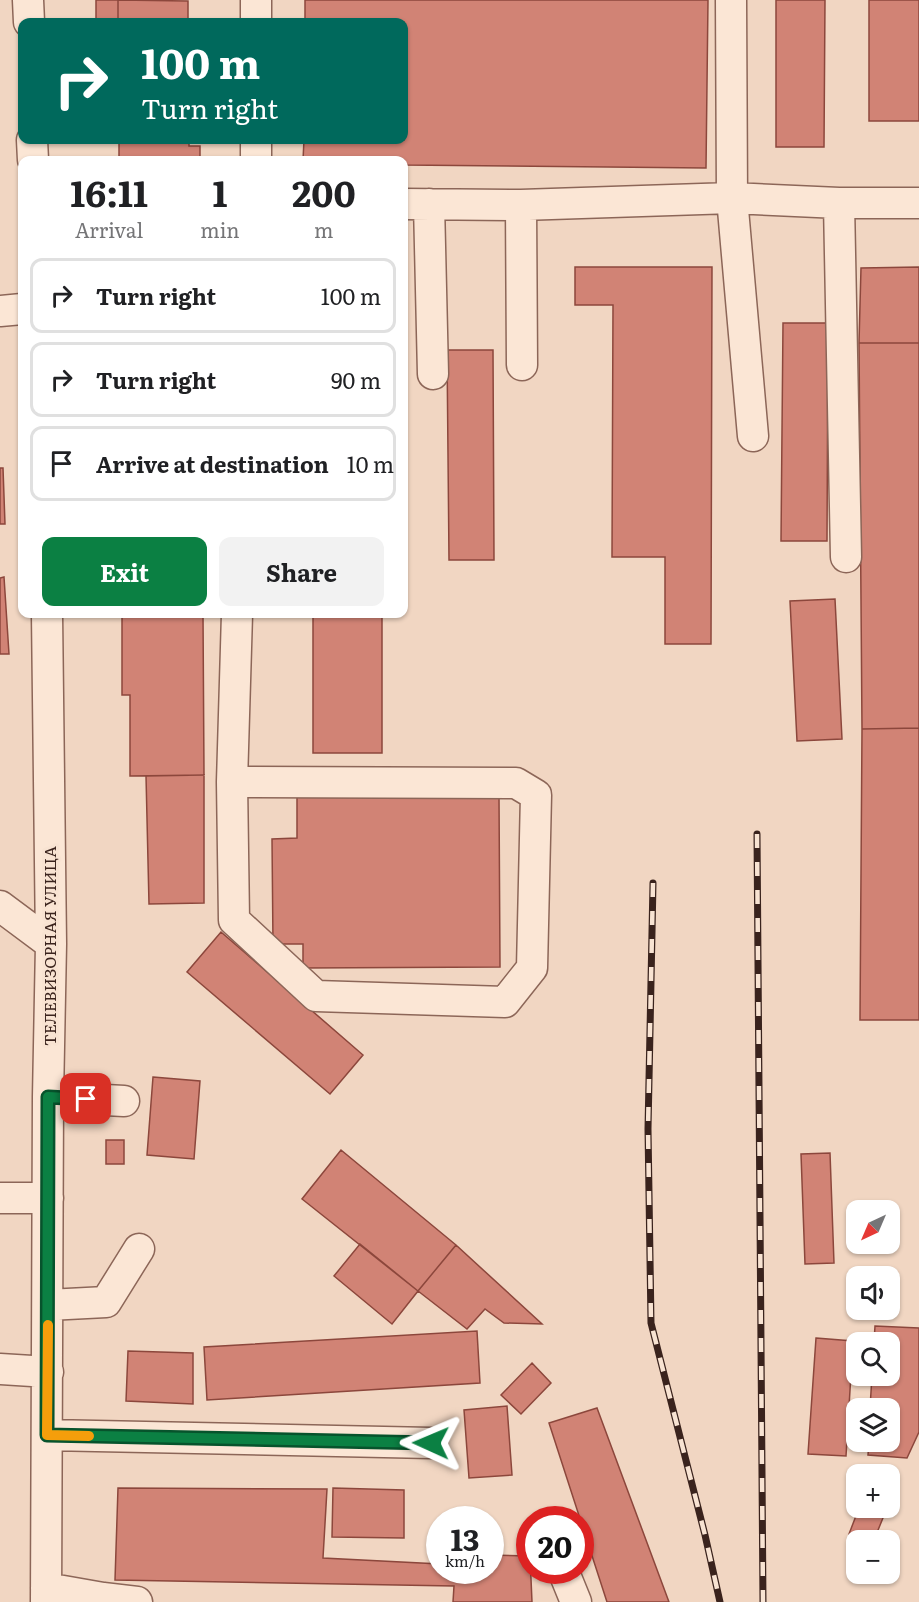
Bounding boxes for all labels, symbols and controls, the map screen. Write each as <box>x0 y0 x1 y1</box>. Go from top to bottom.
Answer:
text: 100 m <box>141 30 260 92</box>
icon: right <box>42 42 120 120</box>
text: Turn right <box>141 87 278 127</box>
text: 16:11 <box>70 165 148 218</box>
text: 1 <box>212 165 227 218</box>
text: 200 <box>292 165 356 218</box>
text: Arrival <box>75 214 143 244</box>
text: min <box>200 214 240 244</box>
text: m <box>314 214 333 244</box>
icon: right <box>45 279 78 312</box>
text: Turn right <box>96 279 216 312</box>
text: 100 m <box>321 279 381 312</box>
icon: right <box>45 363 78 396</box>
text: Turn right <box>96 363 216 396</box>
text: 90 m <box>331 363 381 396</box>
icon: arrive <box>45 447 78 480</box>
text: Arrive at destination <box>96 447 329 480</box>
text: 10 m <box>347 447 394 480</box>
button: Exit <box>42 537 207 606</box>
button: Share <box>219 537 384 606</box>
street label: ТЕЛЕВИЗОРНАЯ УЛИЦА <box>37 846 61 1046</box>
pin <box>60 1073 111 1124</box>
icon: arrive <box>69 1082 102 1115</box>
north arrow <box>846 1200 900 1254</box>
map controls <box>846 1200 900 1584</box>
button: sound <box>846 1266 900 1320</box>
button: search <box>846 1332 900 1386</box>
button: layers <box>846 1398 900 1452</box>
position arrow <box>399 1411 463 1475</box>
button: + <box>846 1464 900 1518</box>
speed limit sign: 20 <box>516 1506 594 1584</box>
text: 13 <box>450 1516 480 1560</box>
button: − <box>846 1530 900 1584</box>
text: km/h <box>445 1549 485 1572</box>

